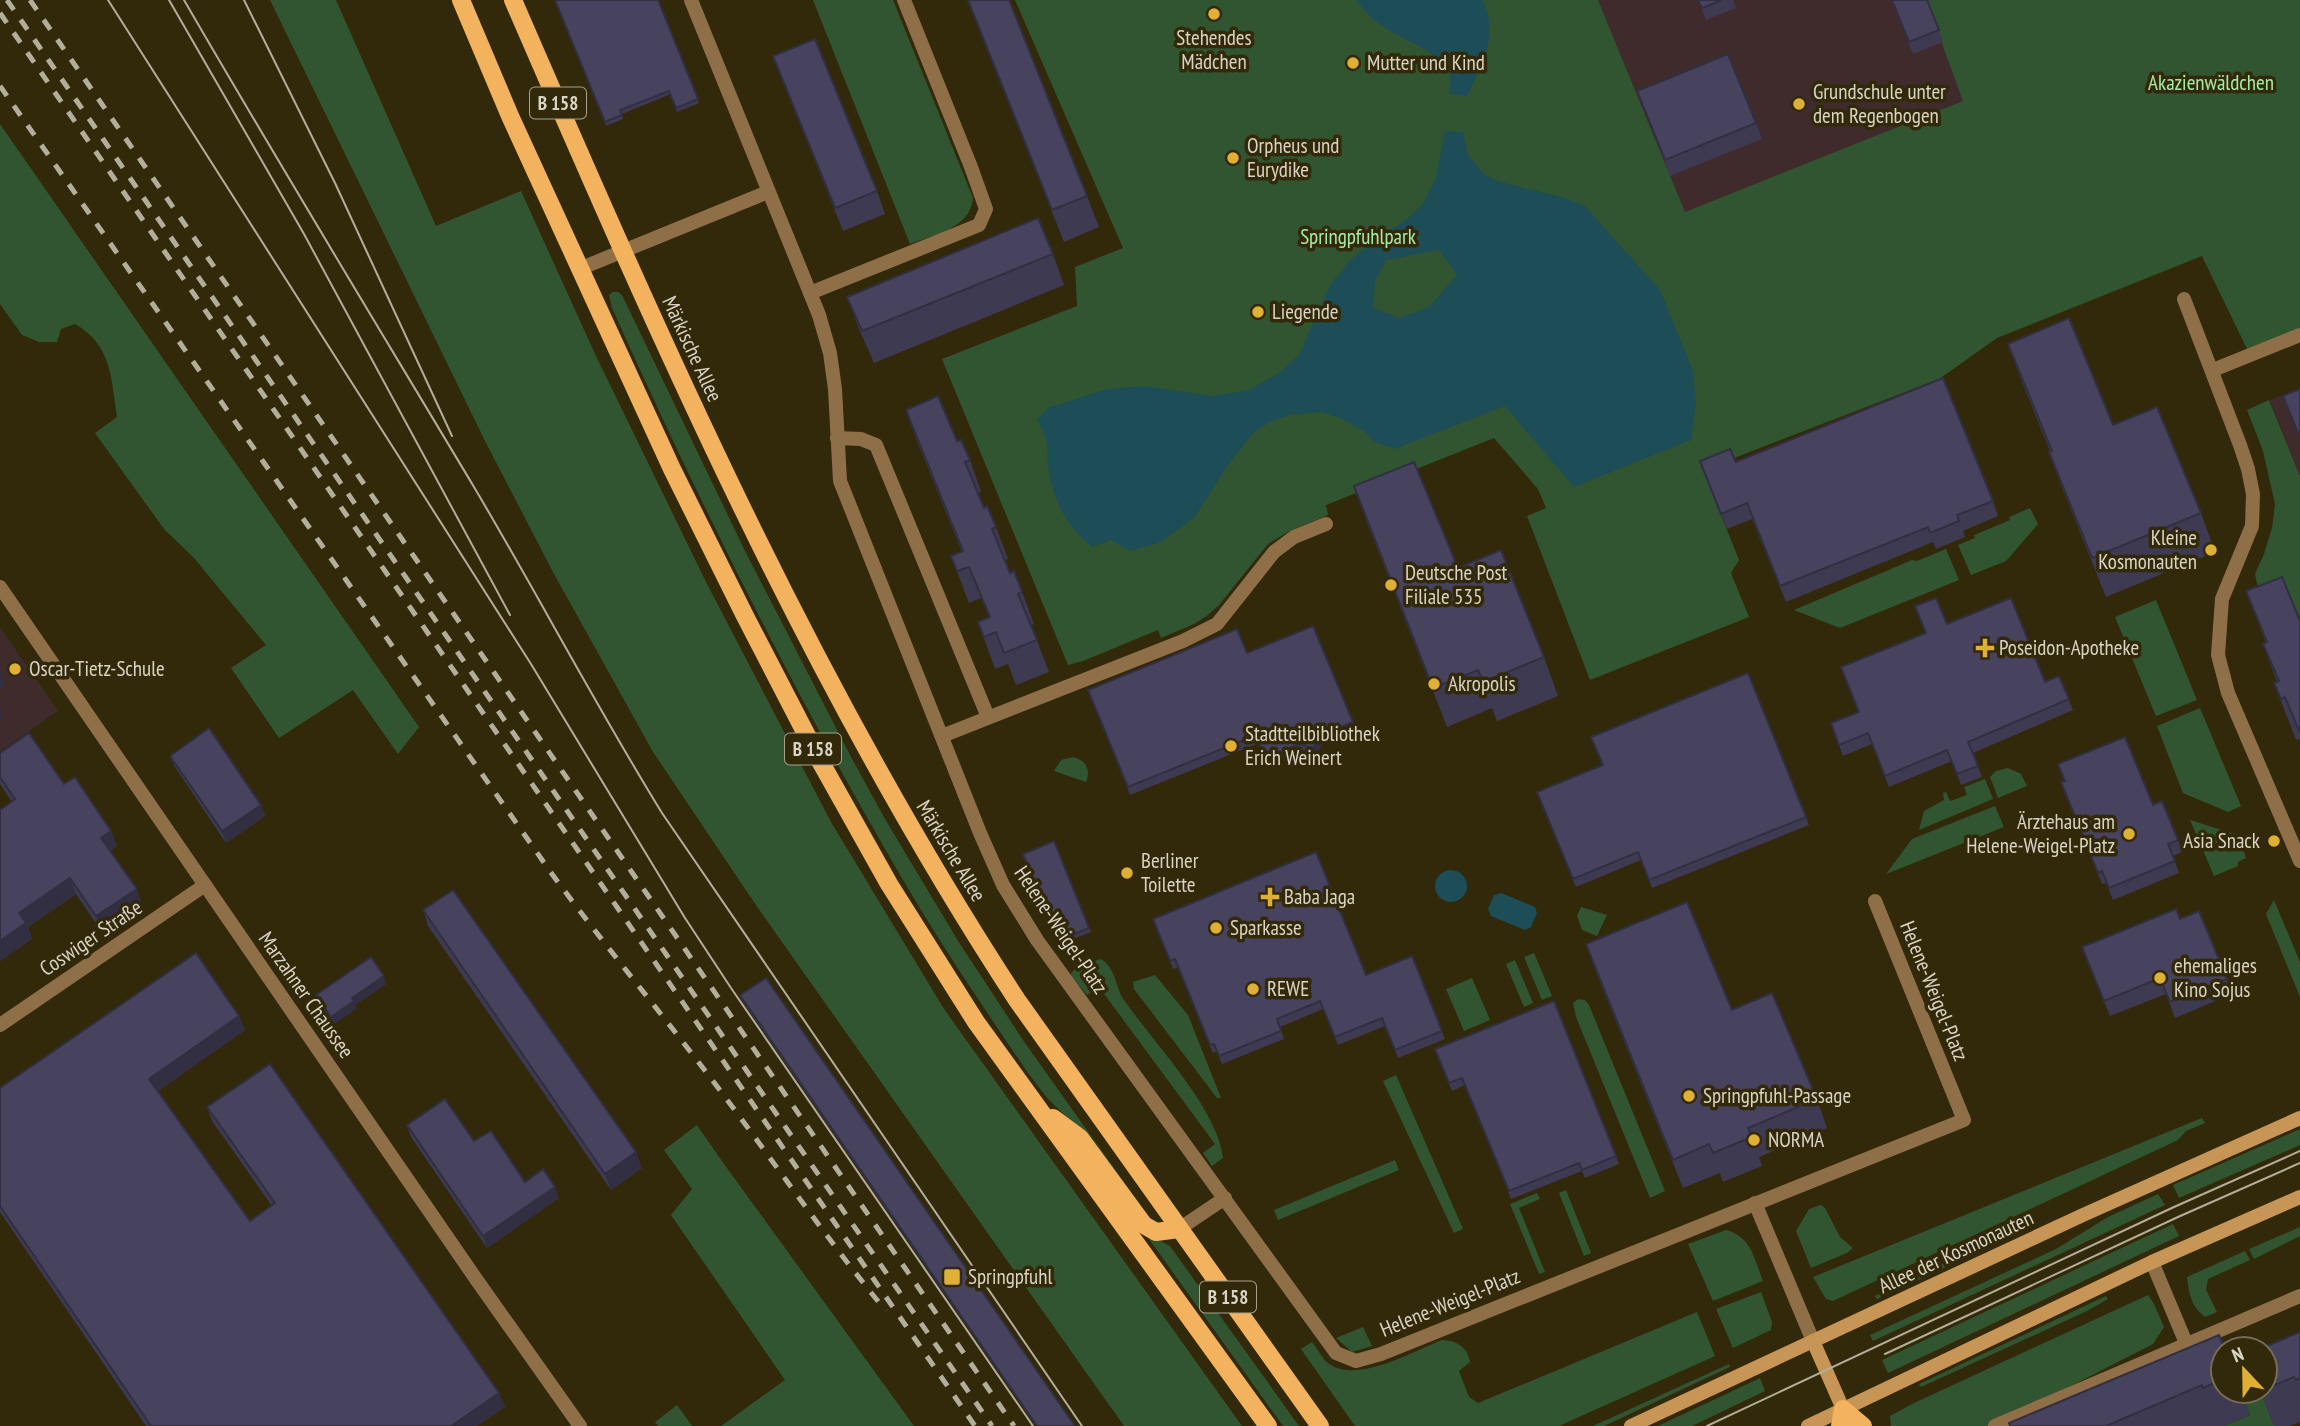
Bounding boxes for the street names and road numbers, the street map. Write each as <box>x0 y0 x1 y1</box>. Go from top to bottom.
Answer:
road number: B 158 <box>530 88 586 118</box>
street label: Märkische Allee <box>656 292 729 406</box>
road number: B 158 <box>785 734 841 764</box>
street label: Märkische Allee <box>911 795 992 906</box>
street label: Helene-Weigel-Platz <box>1009 860 1114 999</box>
street label: Coswiger Straße <box>34 893 147 982</box>
street label: Helene-Weigel-Platz <box>1894 917 1975 1065</box>
street label: Marzahner Chaussee <box>253 926 360 1063</box>
street label: Allee der Kosmonauten <box>1874 1204 2038 1299</box>
street label: Helene-Weigel-Platz <box>1376 1262 1524 1343</box>
road number: B 158 <box>1200 1282 1256 1312</box>

